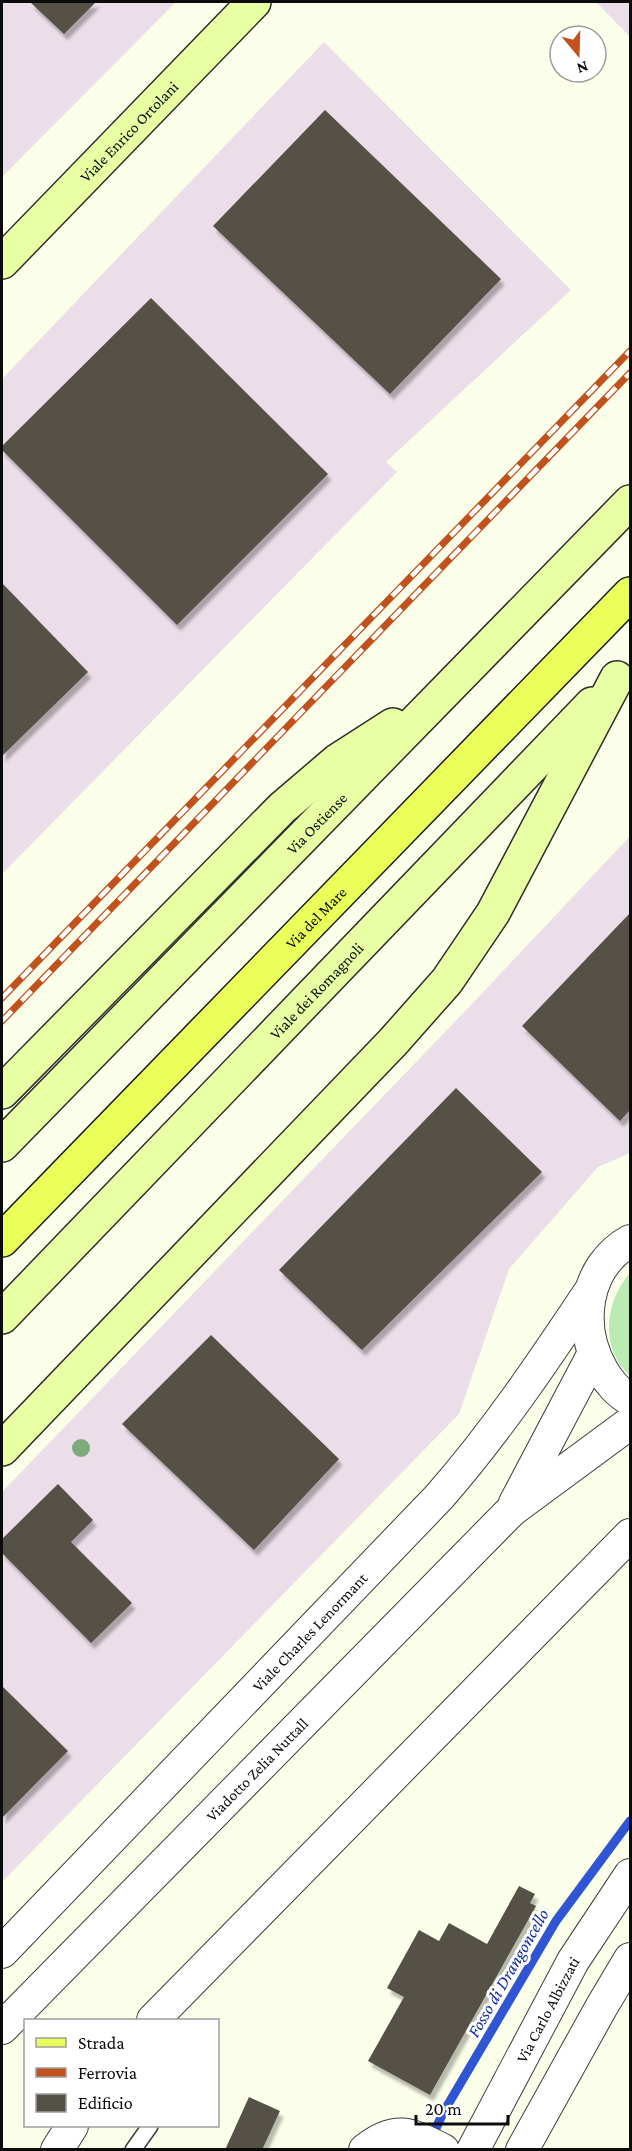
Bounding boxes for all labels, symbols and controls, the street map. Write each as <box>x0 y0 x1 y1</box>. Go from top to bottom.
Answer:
north arrow <box>548 24 608 84</box>
text: N <box>575 58 591 78</box>
street label: Viale Enrico Ortolani <box>77 78 182 185</box>
street label: Via Ostiense <box>283 789 350 858</box>
street label: Via del Mare <box>282 883 350 952</box>
street label: Viale dei Romagnoli <box>266 939 367 1043</box>
street label: Viale Charles Lenormant <box>249 1569 371 1695</box>
street label: Viadotto Zelia Nuttall <box>203 1715 311 1825</box>
water label: Fosso di Drangoncello <box>463 1905 553 2041</box>
street label: Via Carlo Albizzati <box>513 1953 583 2065</box>
legend <box>24 2019 219 2127</box>
text: Strada <box>78 2033 125 2053</box>
text: Ferrovia <box>78 2063 137 2083</box>
scale bar <box>416 2088 508 2126</box>
text: Edificio <box>78 2093 133 2113</box>
text: 20 m <box>425 2099 462 2119</box>

